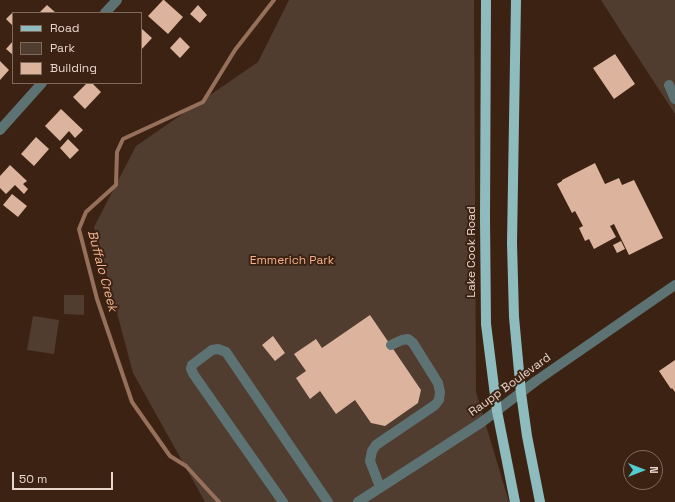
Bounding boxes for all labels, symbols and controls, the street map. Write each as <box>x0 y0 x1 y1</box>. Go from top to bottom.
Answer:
legend <box>12 12 142 84</box>
text: Road <box>50 20 79 36</box>
text: Park <box>50 40 75 56</box>
text: Building <box>50 60 97 76</box>
street label: Lake Cook Road <box>465 206 479 298</box>
water label: Buffalo Creek <box>84 229 120 313</box>
park label: Emmerich Park <box>250 254 334 268</box>
street label: Raupp Boulevard <box>466 350 554 420</box>
north arrow <box>623 450 663 490</box>
scale bar <box>14 464 115 490</box>
text: N <box>647 466 661 474</box>
text: 50 m <box>19 471 47 487</box>

